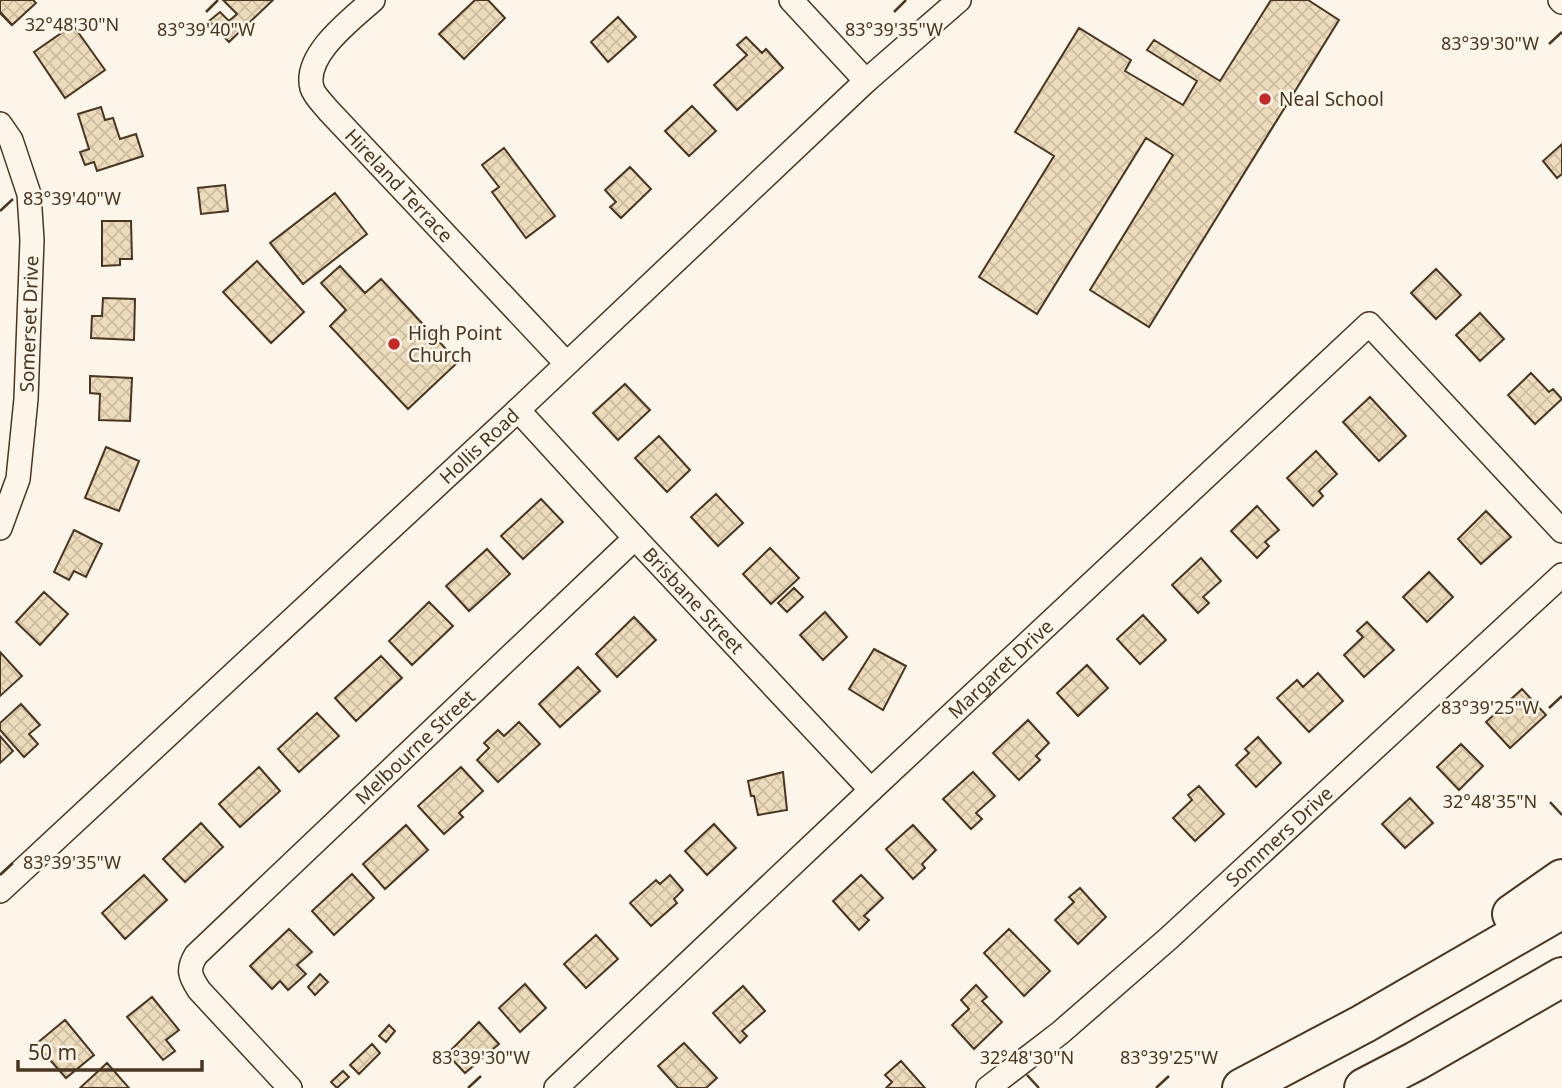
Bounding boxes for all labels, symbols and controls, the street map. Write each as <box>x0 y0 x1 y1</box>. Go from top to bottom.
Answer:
text: 32°48'30"N <box>25 12 119 36</box>
text: 83°39'40"W <box>157 17 255 41</box>
text: 83°39'35"W <box>845 17 943 41</box>
text: 83°39'30"W <box>1441 31 1539 55</box>
place label: Neal School <box>1279 86 1384 112</box>
marker: Neal School <box>1257 91 1273 107</box>
street label: Hireland Terrace <box>339 123 459 248</box>
text: 83°39'40"W <box>23 186 121 210</box>
street label: Somerset Drive <box>14 255 44 393</box>
place label: High Point Church <box>408 320 502 368</box>
marker: High Point Church <box>386 336 402 352</box>
street label: Hollis Road <box>434 402 525 490</box>
street label: Brisbane Street <box>637 542 750 659</box>
street label: Margaret Drive <box>942 613 1059 724</box>
street label: Melbourne Street <box>350 684 481 810</box>
text: 83°39'25"W <box>1441 695 1539 719</box>
street label: Sommers Drive <box>1220 780 1338 892</box>
text: 32°48'35"N <box>1443 789 1537 813</box>
text: 83°39'35"W <box>23 850 121 874</box>
scale bar <box>18 1028 201 1072</box>
text: 50 m <box>28 1038 77 1066</box>
text: 83°39'30"W <box>432 1045 530 1069</box>
text: 32°48'30"N <box>980 1045 1074 1069</box>
text: 83°39'25"W <box>1120 1045 1218 1069</box>

